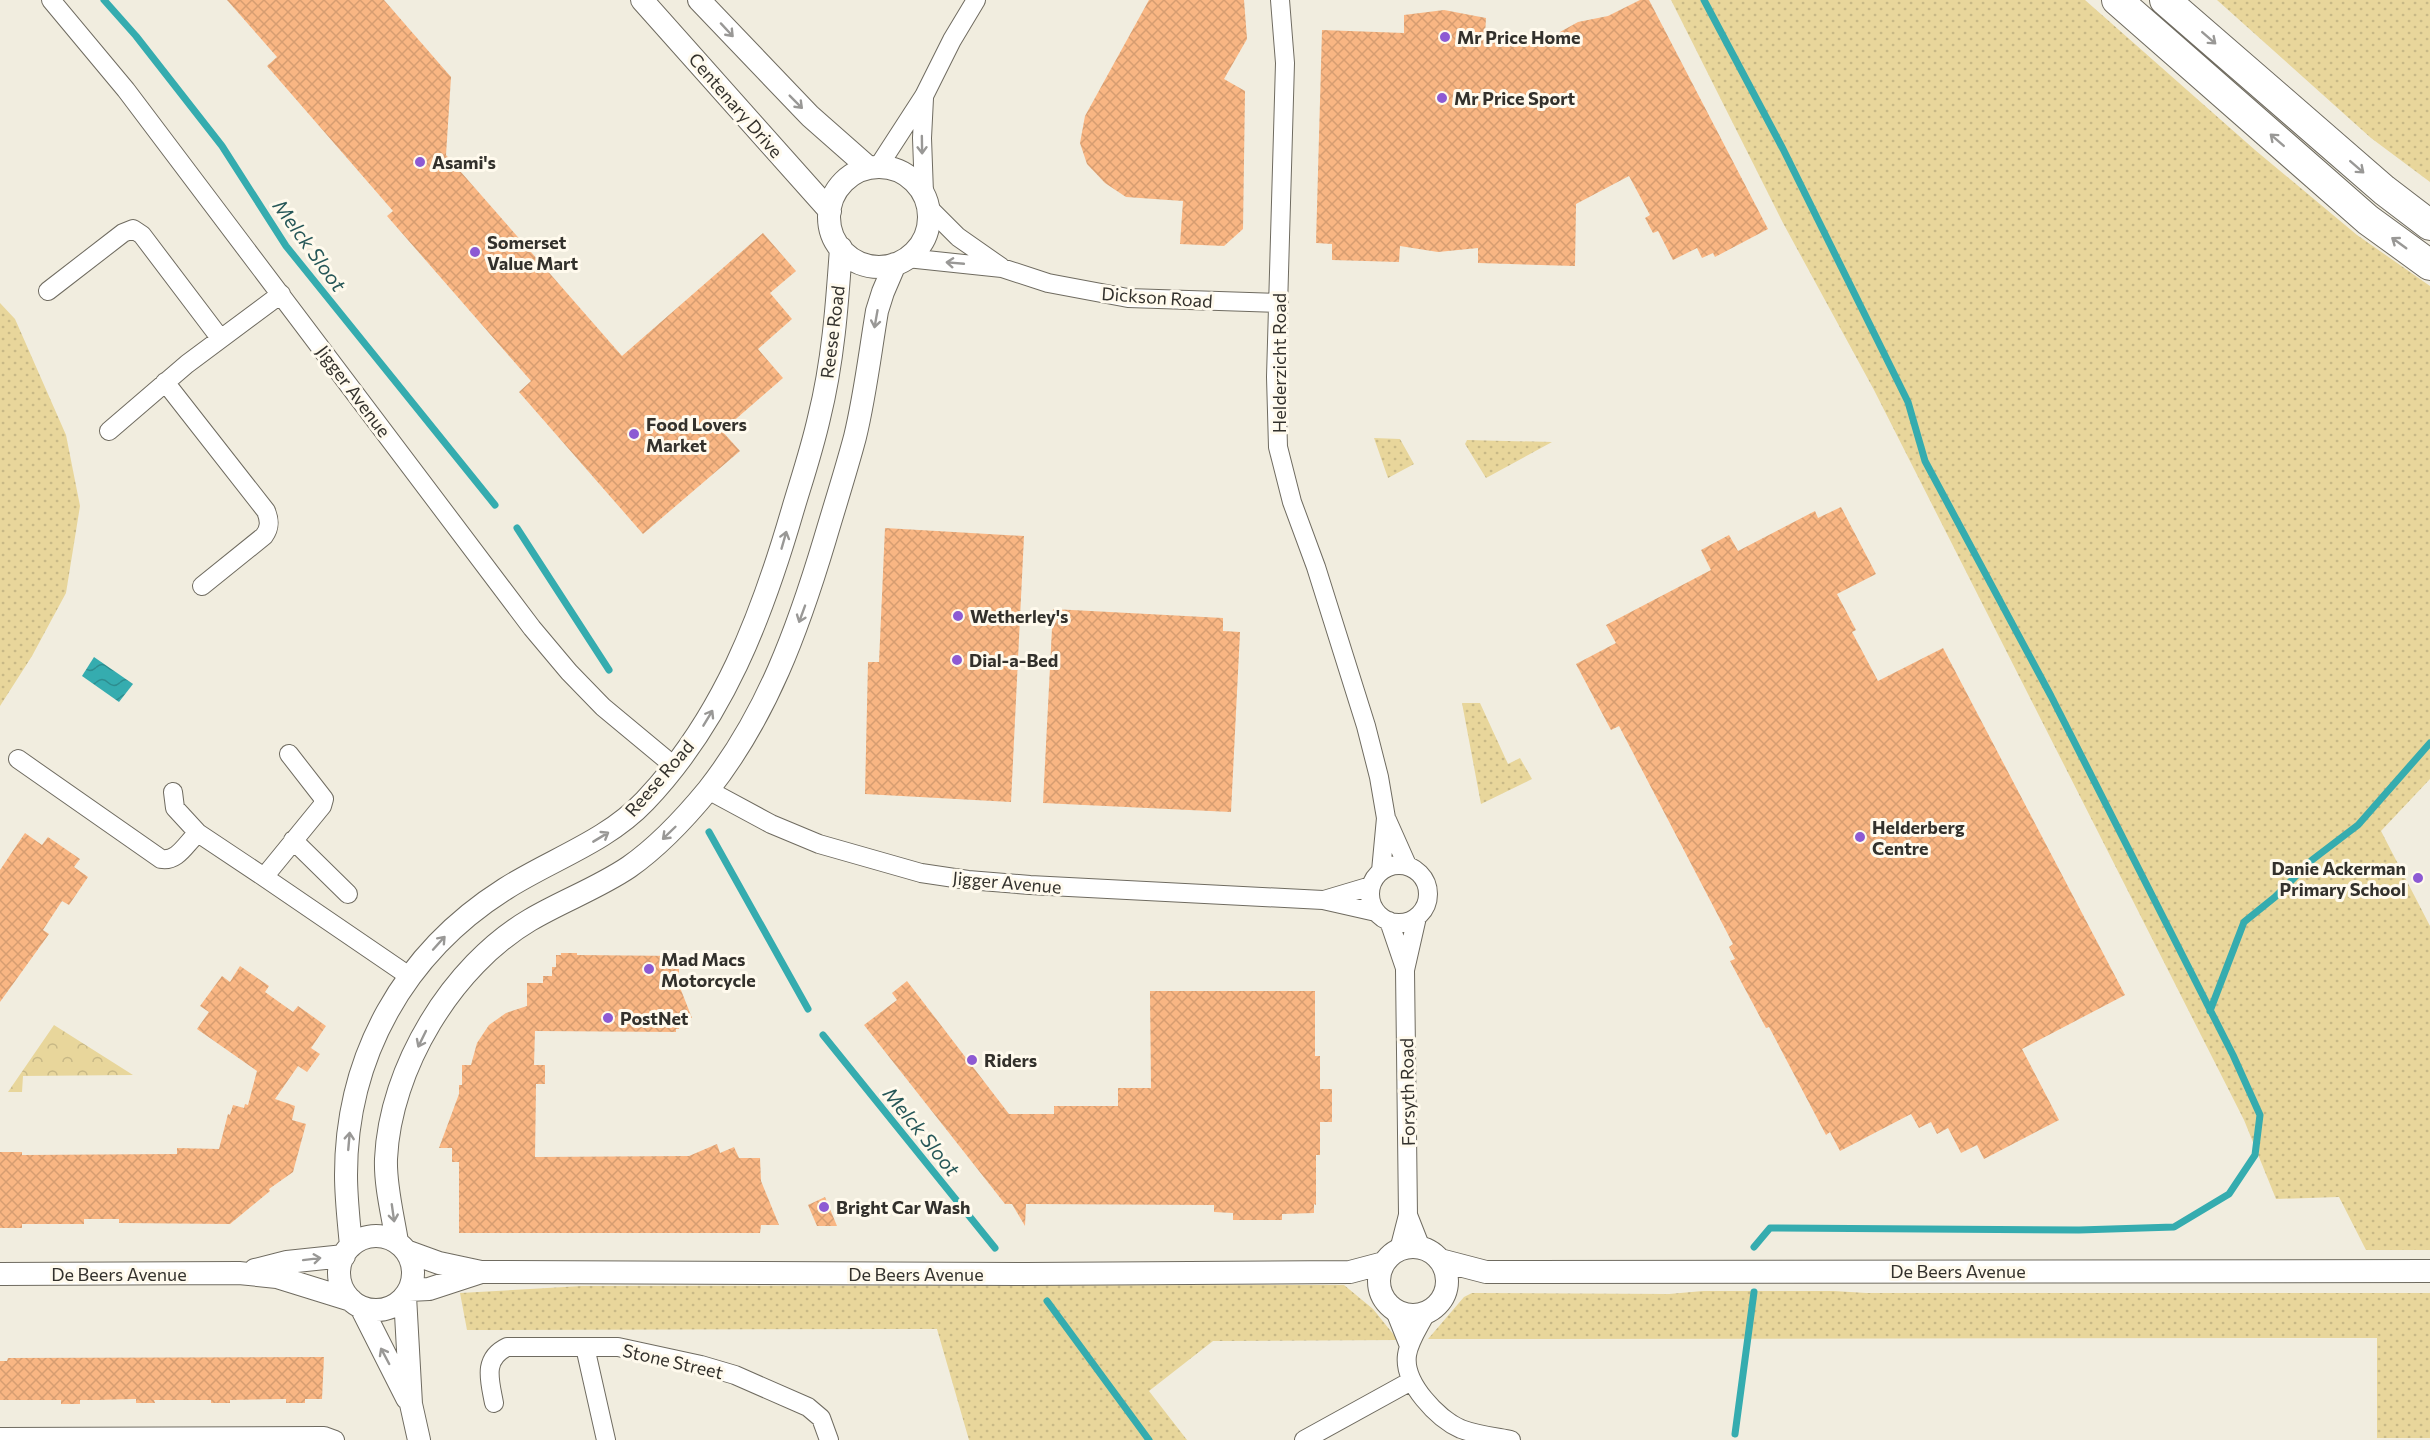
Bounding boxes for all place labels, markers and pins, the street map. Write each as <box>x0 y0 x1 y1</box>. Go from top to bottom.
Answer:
place label: Mr Price Home <box>1457 26 1580 48</box>
marker: Mr Price Home <box>1438 30 1452 44</box>
place label: Mr Price Sport <box>1454 87 1576 109</box>
marker: Mr Price Sport <box>1435 91 1449 105</box>
place label: Asami's <box>432 151 496 173</box>
marker: Asami's <box>413 155 427 169</box>
place label: Somerset Value Mart <box>487 231 578 274</box>
marker: Somerset Value Mart <box>468 245 482 259</box>
place label: Food Lovers Market <box>646 413 747 456</box>
marker: Food Lovers Market <box>627 427 641 441</box>
place label: Wetherley's <box>970 605 1068 627</box>
marker: Wetherley's <box>951 609 965 623</box>
place label: Dial-a-Bed <box>969 649 1058 671</box>
marker: Dial-a-Bed <box>950 653 964 667</box>
place label: Helderberg Centre <box>1872 816 1965 859</box>
marker: Helderberg Centre <box>1853 830 1867 844</box>
place label: Danie Ackerman Primary School <box>2271 857 2406 900</box>
marker: Danie Ackerman Primary School <box>2411 871 2425 885</box>
place label: Mad Macs Motorcycle <box>661 948 756 991</box>
marker: Mad Macs Motorcycle <box>642 962 656 976</box>
place label: PostNet <box>620 1007 689 1029</box>
marker: PostNet <box>601 1011 615 1025</box>
place label: Riders <box>984 1049 1037 1071</box>
marker: Riders <box>965 1053 979 1067</box>
place label: Bright Car Wash <box>836 1196 970 1218</box>
marker: Bright Car Wash <box>817 1200 831 1214</box>

